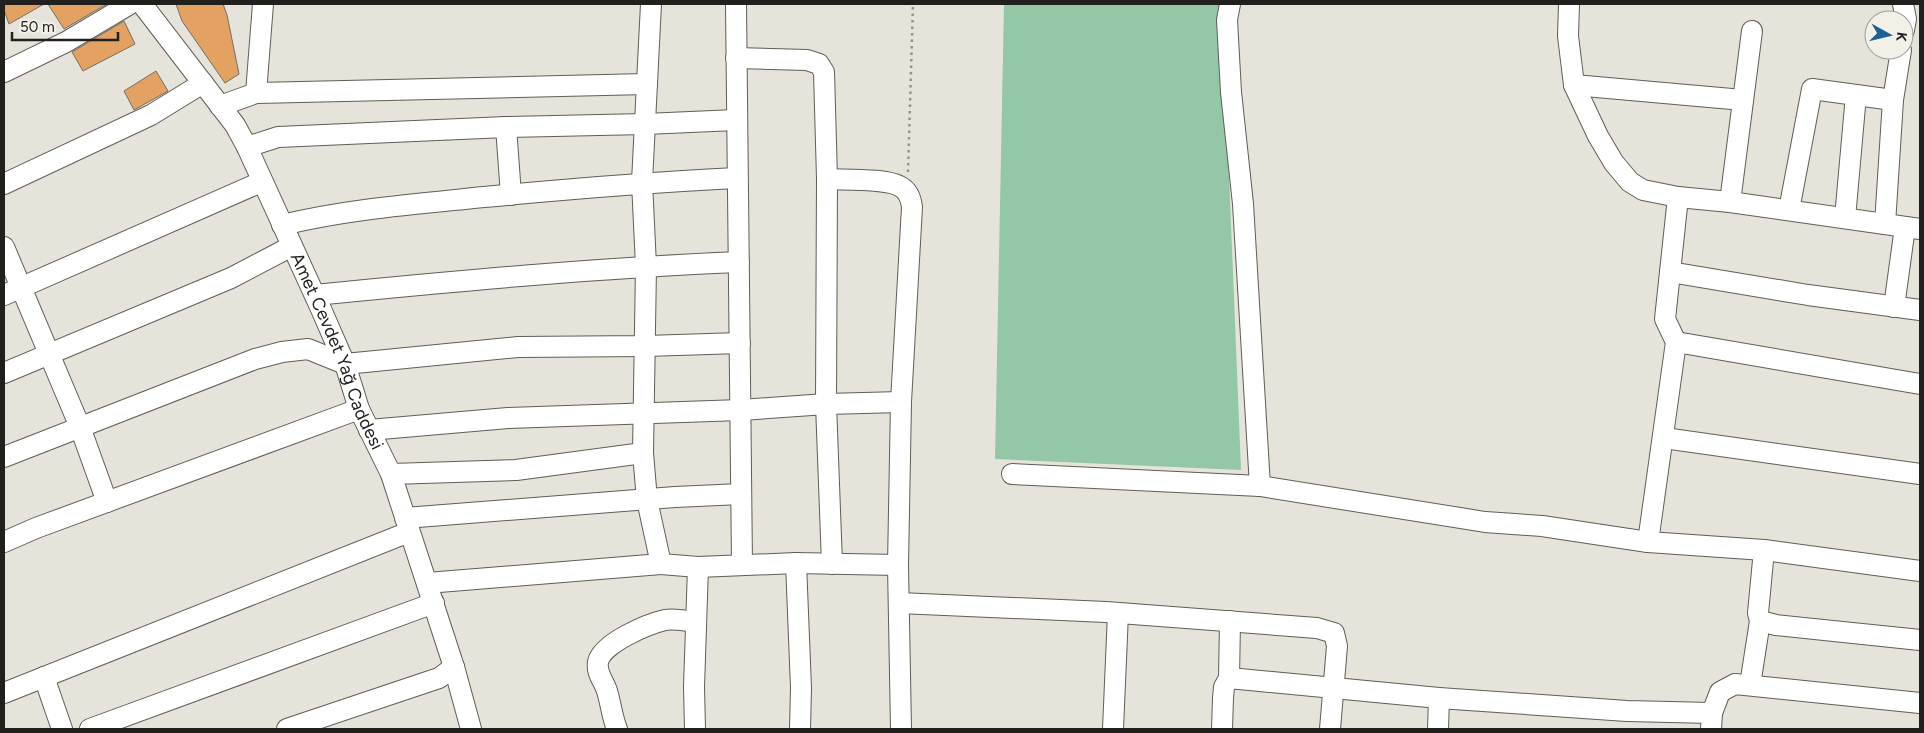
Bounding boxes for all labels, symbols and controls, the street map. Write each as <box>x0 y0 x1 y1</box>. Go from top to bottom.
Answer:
scale bar <box>12 10 119 42</box>
north arrow <box>1864 10 1914 60</box>
text: 50 m <box>20 18 55 36</box>
text: K <box>1892 31 1910 43</box>
street label: Amet Cevdet Yağ Caddesi <box>286 249 388 453</box>

